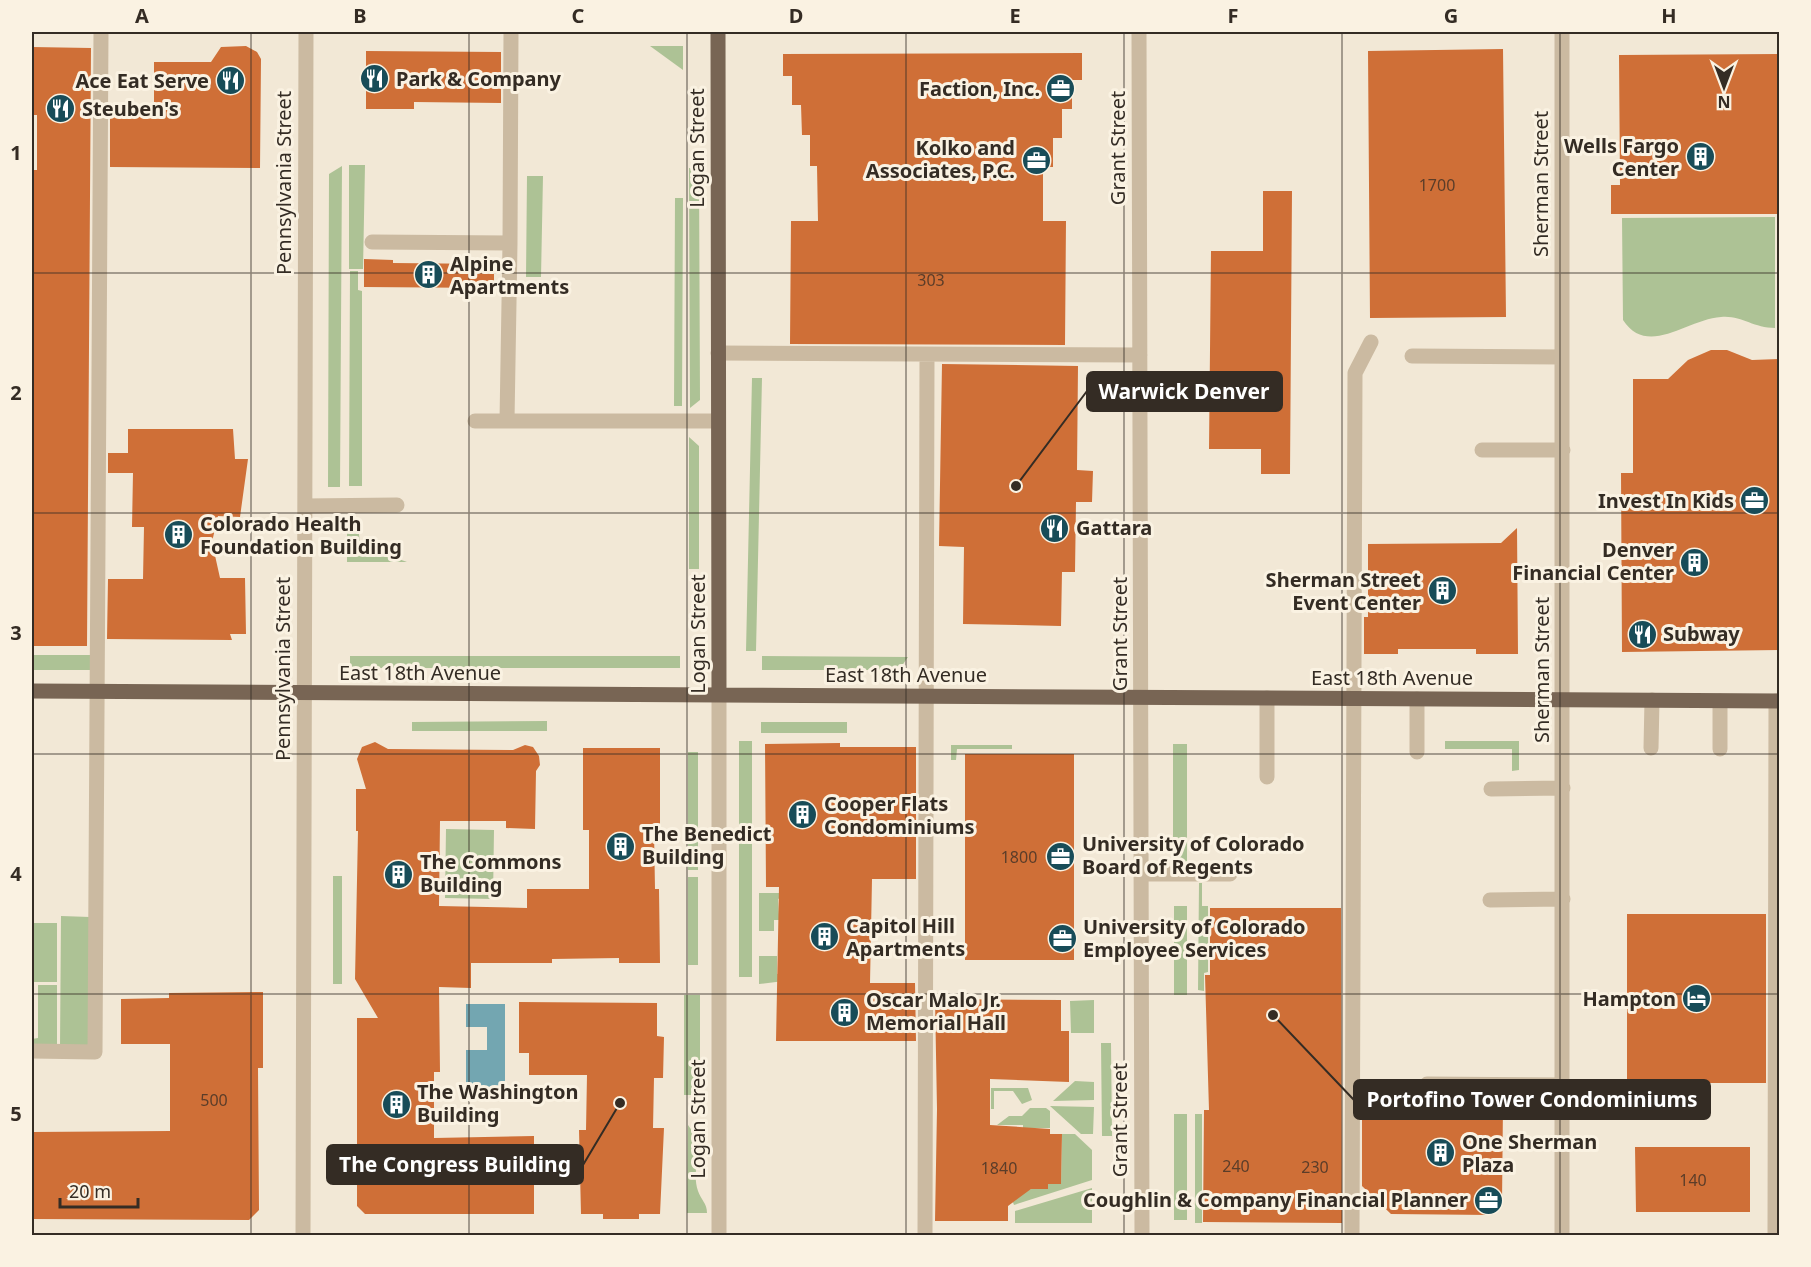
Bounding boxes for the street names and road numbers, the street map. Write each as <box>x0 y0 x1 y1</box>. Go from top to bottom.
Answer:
street label: Logan Street <box>683 88 710 208</box>
street label: Pennsylvania Street <box>270 91 297 275</box>
street label: Grant Street <box>1104 91 1131 205</box>
street label: Sherman Street <box>1527 111 1554 257</box>
street label: Logan Street <box>684 574 711 694</box>
street label: Pennsylvania Street <box>269 577 296 761</box>
street label: Grant Street <box>1106 577 1133 691</box>
street label: Sherman Street <box>1528 597 1555 743</box>
street label: East 18th Avenue <box>339 659 501 686</box>
street label: East 18th Avenue <box>825 661 987 688</box>
street label: East 18th Avenue <box>1311 664 1473 691</box>
street label: Logan Street <box>684 1059 711 1179</box>
street label: Grant Street <box>1106 1063 1133 1177</box>

